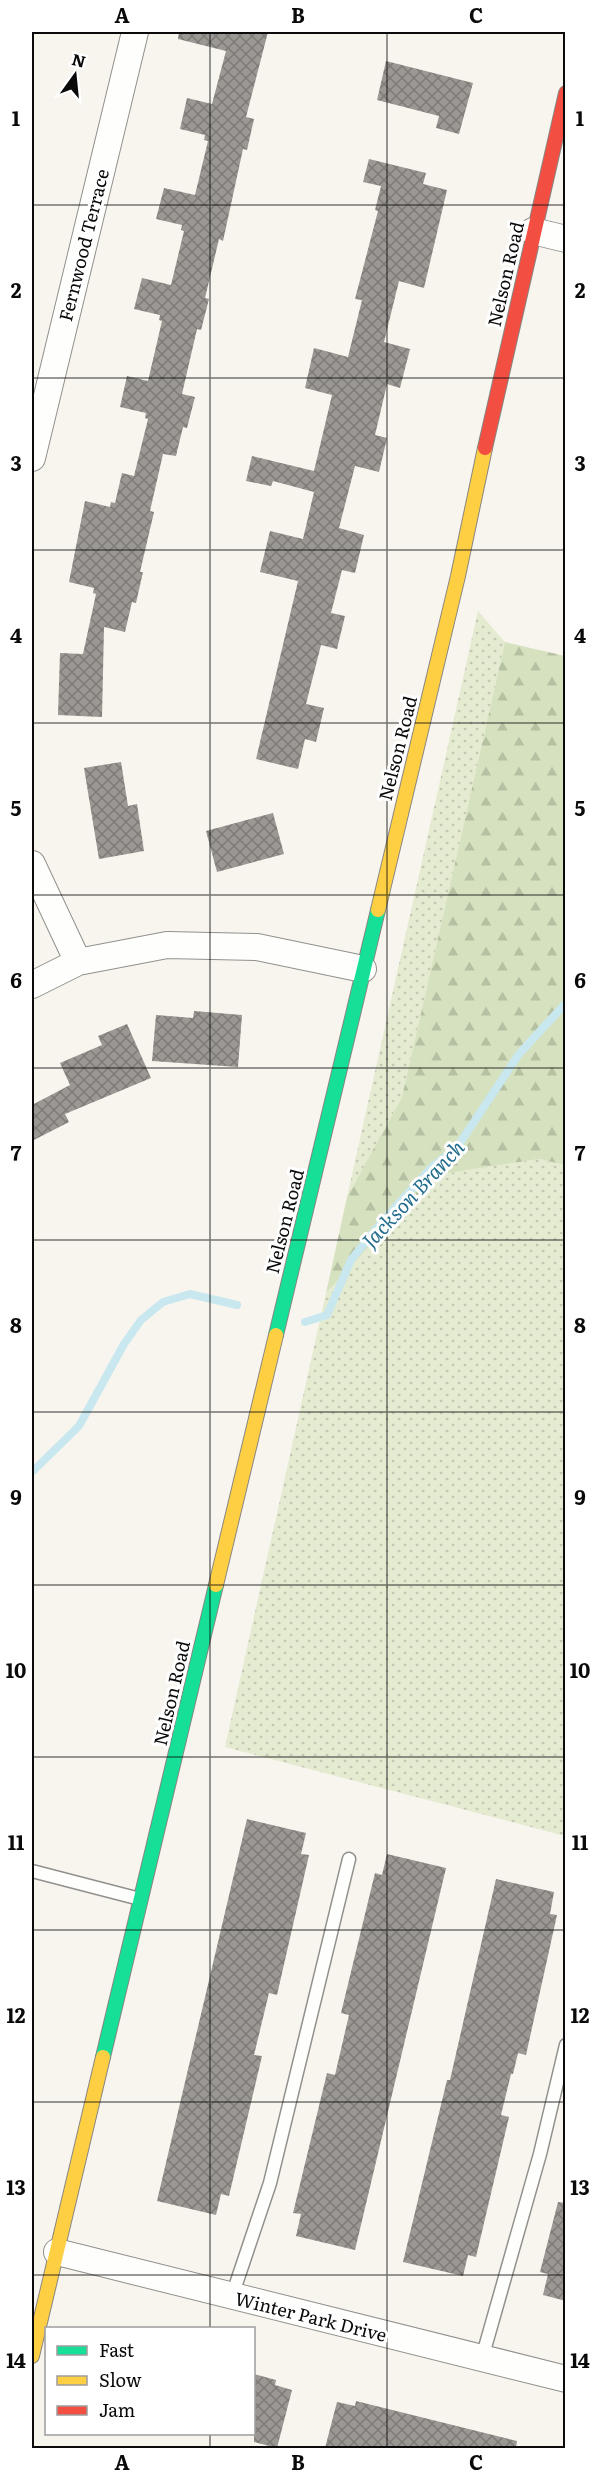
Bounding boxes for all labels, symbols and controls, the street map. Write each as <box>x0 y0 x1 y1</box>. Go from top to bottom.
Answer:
text: A <box>114 0 130 29</box>
text: B <box>291 0 305 29</box>
text: C <box>469 0 483 29</box>
north arrow <box>45 45 105 105</box>
text: N <box>70 46 89 73</box>
text: 1 <box>12 102 20 132</box>
text: 1 <box>576 102 584 132</box>
street label: Fernwood Terrace <box>51 166 115 324</box>
street label: Nelson Road <box>480 219 530 329</box>
text: 2 <box>11 274 22 304</box>
text: 2 <box>575 274 586 304</box>
text: 3 <box>10 447 22 477</box>
text: 3 <box>574 447 586 477</box>
text: 4 <box>10 619 22 649</box>
text: 4 <box>574 619 586 649</box>
street label: Nelson Road <box>371 693 423 803</box>
text: 5 <box>11 792 22 822</box>
text: 5 <box>575 792 586 822</box>
text: 6 <box>10 964 22 994</box>
text: 6 <box>574 964 586 994</box>
water label: Jackson Branch <box>354 1132 470 1254</box>
text: 7 <box>11 1137 22 1167</box>
text: 7 <box>575 1137 586 1167</box>
street label: Nelson Road <box>258 1166 310 1276</box>
text: 8 <box>10 1309 22 1339</box>
text: 8 <box>574 1309 586 1339</box>
text: 9 <box>10 1481 22 1511</box>
text: 9 <box>574 1481 586 1511</box>
street label: Nelson Road <box>146 1638 196 1748</box>
text: 10 <box>6 1654 26 1684</box>
text: 10 <box>570 1654 590 1684</box>
text: 11 <box>8 1826 24 1856</box>
text: 11 <box>572 1826 588 1856</box>
text: 12 <box>6 1999 26 2029</box>
text: 12 <box>570 1999 590 2029</box>
text: 13 <box>6 2171 26 2201</box>
text: 13 <box>570 2171 590 2201</box>
street label: Winter Park Drive <box>232 2284 390 2348</box>
legend <box>45 2327 255 2435</box>
text: Fast <box>99 2336 135 2363</box>
text: 14 <box>6 2344 26 2374</box>
text: 14 <box>570 2344 590 2374</box>
text: Slow <box>99 2366 142 2393</box>
text: Jam <box>99 2396 135 2423</box>
text: A <box>114 2446 130 2476</box>
text: B <box>291 2446 305 2476</box>
text: C <box>469 2446 483 2476</box>

